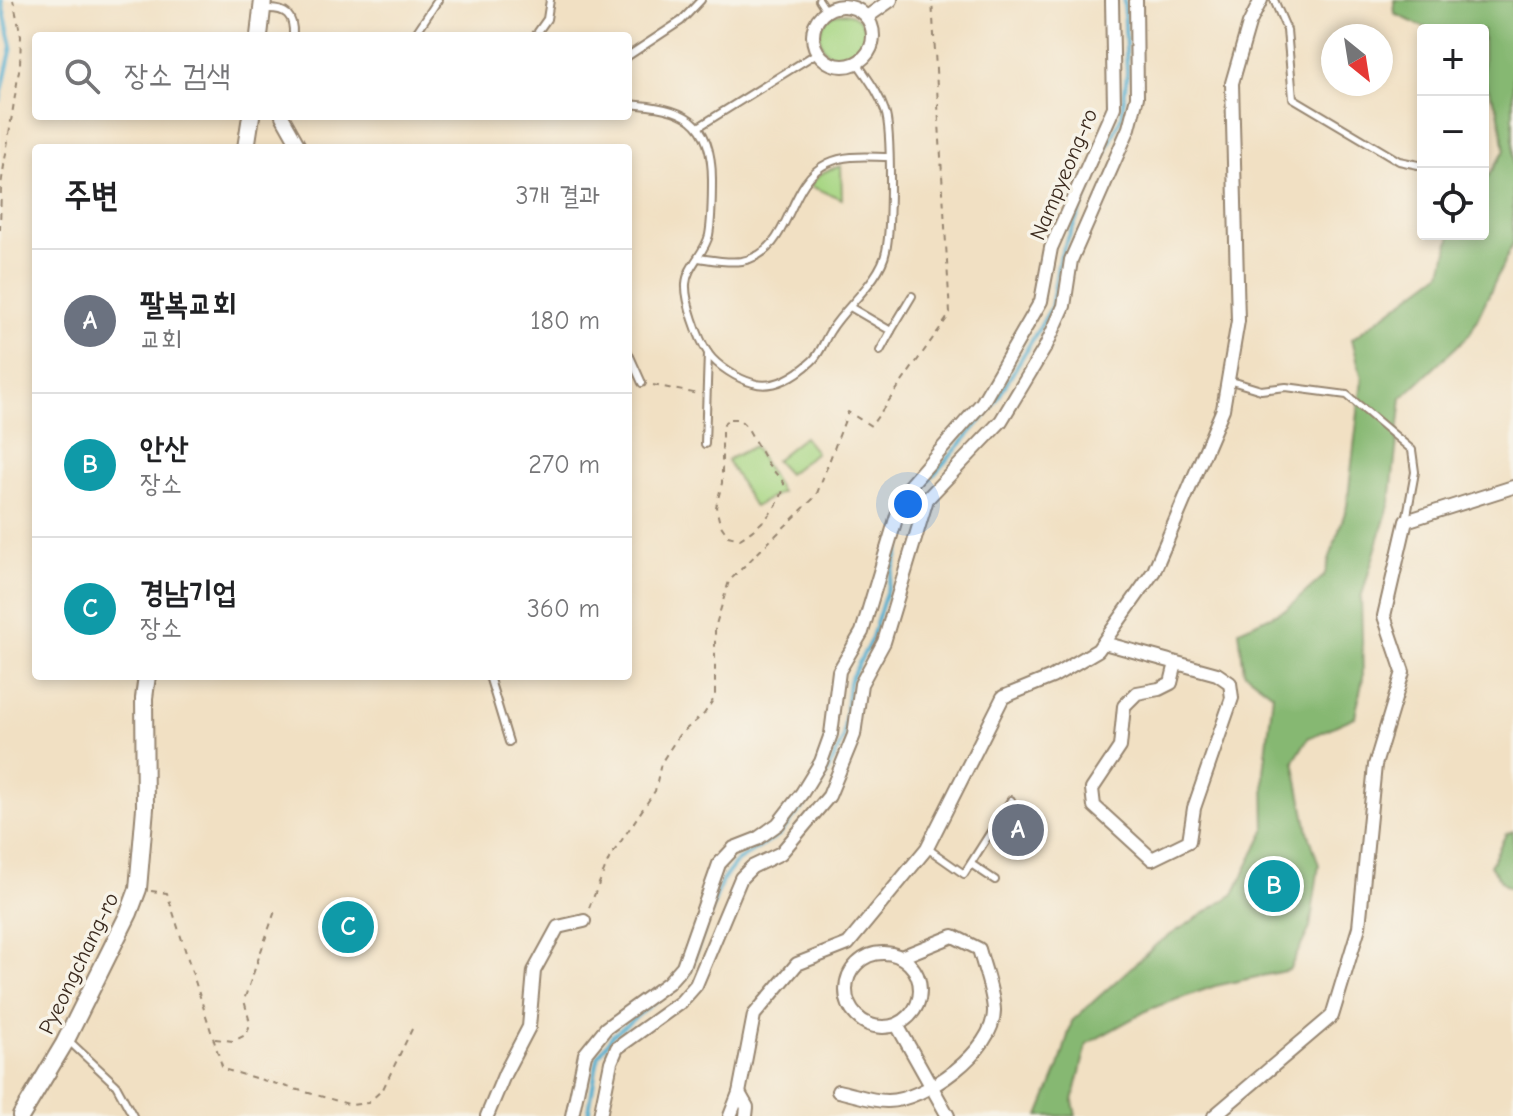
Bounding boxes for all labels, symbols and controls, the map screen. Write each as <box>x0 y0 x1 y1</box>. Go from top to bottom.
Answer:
north arrow <box>1321 24 1393 96</box>
map controls <box>1417 24 1489 240</box>
button: + <box>1417 24 1489 96</box>
search box <box>32 32 632 120</box>
icon: search <box>60 54 104 98</box>
text: 장소 검색 <box>124 58 231 93</box>
button: − <box>1417 96 1489 168</box>
street label: Nampyeong-ro <box>1025 105 1103 244</box>
button: locate <box>1417 168 1489 240</box>
text: 주변 <box>64 175 119 215</box>
text: 3개 결과 <box>515 181 600 211</box>
text: 팔복교회 <box>140 287 237 322</box>
text: A <box>83 306 97 336</box>
text: 180 m <box>530 306 600 336</box>
text: 교회 <box>140 325 182 355</box>
text: 안산 <box>140 431 188 466</box>
text: B <box>82 450 98 480</box>
text: 270 m <box>528 450 600 480</box>
text: 장소 <box>140 469 182 499</box>
your location <box>888 484 928 524</box>
text: 경남기업 <box>140 575 237 610</box>
text: C <box>82 594 98 624</box>
text: 360 m <box>527 594 600 624</box>
text: 장소 <box>140 613 182 643</box>
pin: A <box>992 800 1044 860</box>
pin: B <box>1248 856 1300 916</box>
street label: Pyeongchang-ro <box>33 888 124 1039</box>
pin: C <box>322 897 374 957</box>

